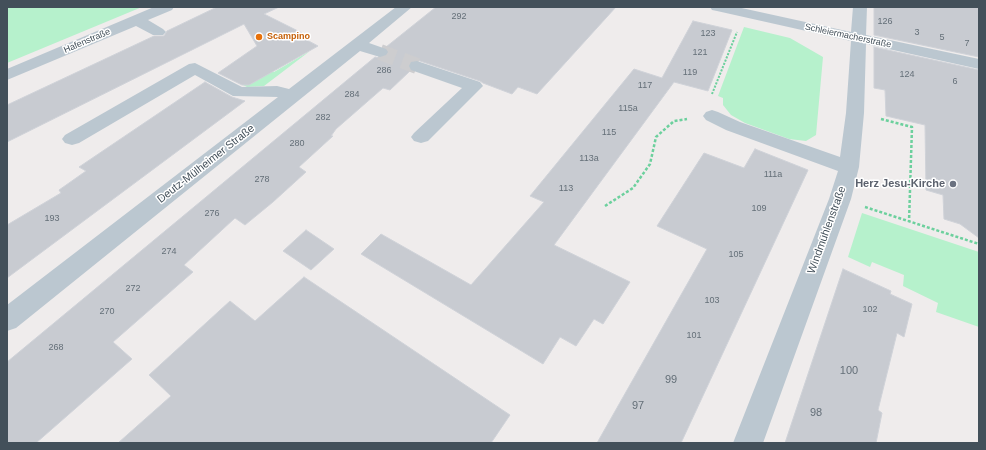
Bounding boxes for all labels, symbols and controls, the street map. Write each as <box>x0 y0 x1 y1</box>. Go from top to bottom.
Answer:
house number: 292 <box>451 12 467 22</box>
house number: 126 <box>877 17 893 27</box>
street label: Schleiermacherstraße <box>804 22 892 50</box>
street label: Hafenstraße <box>62 26 112 56</box>
house number: 3 <box>914 28 920 38</box>
house number: 123 <box>700 29 716 39</box>
marker: Scampino <box>254 32 264 42</box>
place label: Scampino <box>267 32 310 42</box>
house number: 5 <box>939 33 945 43</box>
house number: 7 <box>964 39 970 49</box>
house number: 121 <box>692 48 708 58</box>
house number: 286 <box>376 66 392 76</box>
house number: 119 <box>683 68 697 78</box>
house number: 124 <box>899 70 915 80</box>
house number: 6 <box>952 77 958 87</box>
house number: 117 <box>638 81 652 91</box>
house number: 284 <box>344 90 360 100</box>
house number: 115a <box>618 104 638 114</box>
house number: 282 <box>315 113 331 123</box>
street label: Deutz-Mülheimer Straße <box>155 122 257 206</box>
house number: 115 <box>602 128 616 138</box>
house number: 280 <box>289 139 305 149</box>
house number: 113a <box>579 154 599 164</box>
house number: 111a <box>764 170 782 180</box>
house number: 278 <box>254 175 270 185</box>
place label: Herz Jesu-Kirche <box>855 177 945 191</box>
marker: Herz Jesu-Kirche <box>948 179 958 189</box>
house number: 113 <box>559 184 573 194</box>
street label: Windmühlenstraße <box>805 184 849 276</box>
house number: 109 <box>751 204 767 214</box>
house number: 276 <box>204 209 220 219</box>
house number: 193 <box>44 214 60 224</box>
house number: 274 <box>161 247 177 257</box>
house number: 105 <box>728 250 744 260</box>
house number: 272 <box>125 284 141 294</box>
house number: 103 <box>704 296 720 306</box>
house number: 102 <box>862 305 878 315</box>
house number: 270 <box>99 307 115 317</box>
house number: 101 <box>686 331 702 341</box>
house number: 268 <box>48 343 64 353</box>
house number: 100 <box>840 364 858 378</box>
house number: 99 <box>665 373 677 387</box>
house number: 97 <box>632 399 644 413</box>
house number: 98 <box>810 406 822 420</box>

